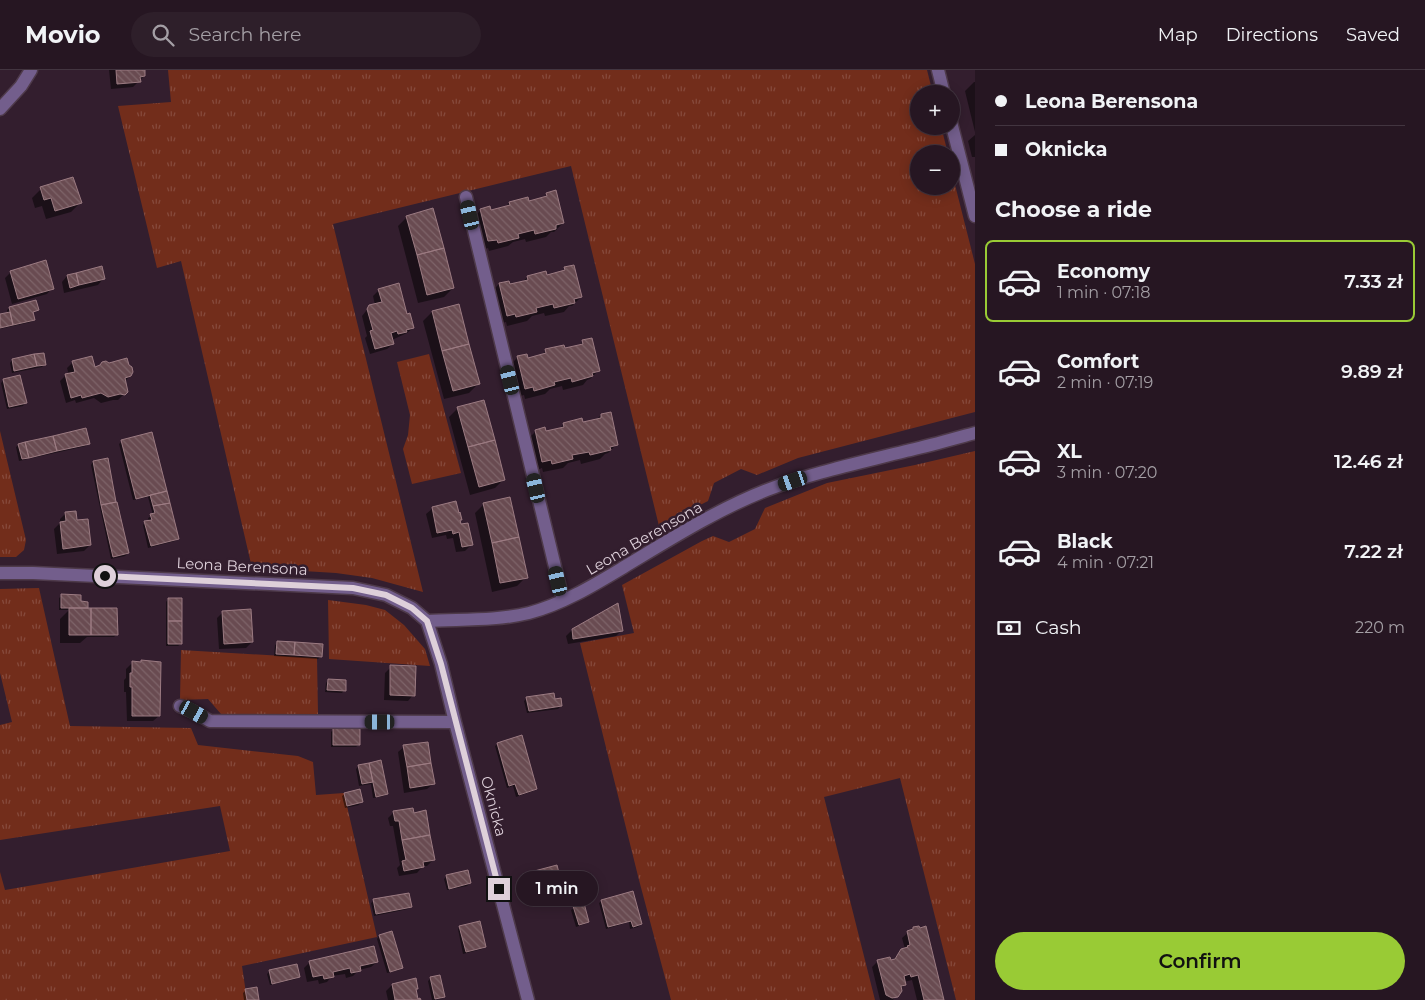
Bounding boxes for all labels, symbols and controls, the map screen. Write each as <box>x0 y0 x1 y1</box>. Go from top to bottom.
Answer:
search box <box>131 12 481 57</box>
text: Movio <box>25 20 101 49</box>
icon: search <box>149 21 177 49</box>
text: Search here <box>189 23 302 46</box>
text: Map <box>1158 24 1198 46</box>
text: Directions <box>1226 24 1318 46</box>
text: Saved <box>1346 24 1400 46</box>
map controls <box>910 85 960 195</box>
button: + <box>910 85 960 135</box>
text: Leona Berensona <box>1025 90 1198 113</box>
text: Oknicka <box>1025 138 1107 161</box>
button: − <box>910 145 960 195</box>
text: Choose a ride <box>995 196 1152 223</box>
car <box>459 199 480 231</box>
icon: car <box>997 259 1042 304</box>
text: Economy <box>1057 260 1150 283</box>
text: 7.33 zł <box>1344 270 1403 293</box>
text: 1 min · 07:18 <box>1057 283 1150 302</box>
icon: car <box>997 349 1042 394</box>
text: Comfort <box>1057 350 1139 373</box>
text: 9.89 zł <box>1341 360 1403 383</box>
car <box>499 364 520 396</box>
text: 2 min · 07:19 <box>1057 373 1153 392</box>
icon: car <box>997 439 1042 484</box>
text: XL <box>1057 440 1082 463</box>
text: 12.46 zł <box>1334 450 1403 473</box>
text: 3 min · 07:20 <box>1057 463 1157 482</box>
car <box>776 469 809 493</box>
car <box>525 472 546 504</box>
street label: Leona Berensona <box>582 497 706 579</box>
icon: car <box>997 529 1042 574</box>
text: Black <box>1057 530 1113 553</box>
text: 7.22 zł <box>1344 540 1403 563</box>
street label: Leona Berensona <box>176 553 308 579</box>
text: 4 min · 07:21 <box>1057 553 1154 572</box>
route start <box>94 565 116 587</box>
car <box>547 565 568 597</box>
icon: cash <box>995 614 1023 642</box>
text: Cash <box>1035 616 1082 639</box>
text: 220 m <box>1355 618 1405 637</box>
car <box>177 698 210 726</box>
car <box>365 715 395 730</box>
street label: Oknicka <box>477 774 511 838</box>
callout: 1 min <box>516 872 599 906</box>
route end <box>488 878 510 900</box>
text: 1 min <box>536 879 578 898</box>
button: Confirm <box>995 932 1405 990</box>

